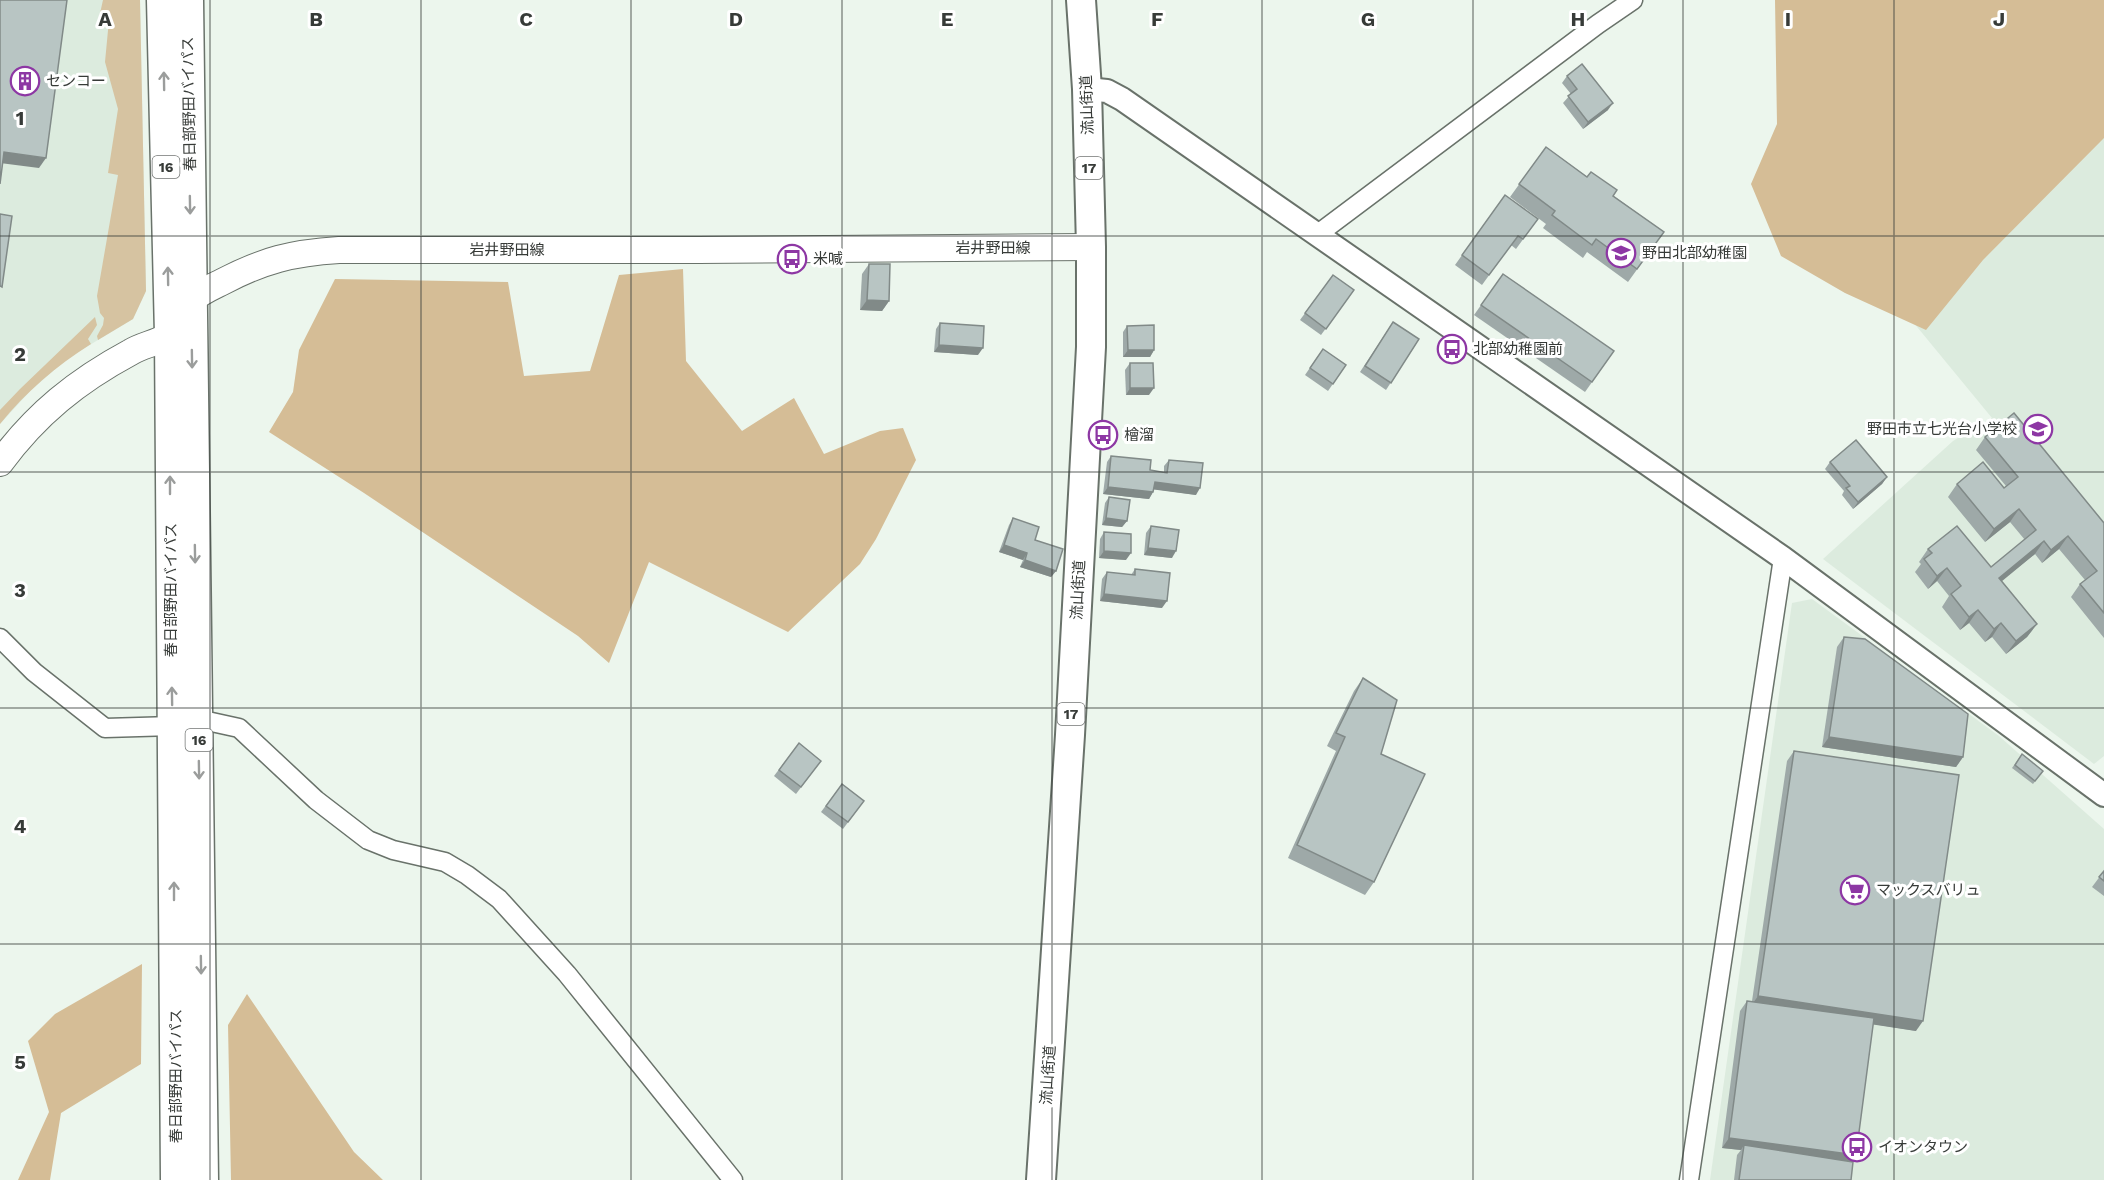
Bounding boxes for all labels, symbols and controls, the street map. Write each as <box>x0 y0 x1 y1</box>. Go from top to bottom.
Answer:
text: A <box>98 7 112 31</box>
text: B <box>309 7 323 31</box>
text: C <box>519 7 533 31</box>
text: D <box>729 7 743 31</box>
text: E <box>941 7 953 31</box>
text: F <box>1151 7 1163 31</box>
text: G <box>1361 7 1375 31</box>
text: H <box>1571 7 1585 31</box>
text: I <box>1785 7 1791 31</box>
text: J <box>1993 7 2005 31</box>
street label: 春日部野田バイパス <box>179 37 199 171</box>
building icon: センコー <box>9 65 41 97</box>
place label: センコー <box>46 72 106 90</box>
one-way arrow <box>158 72 169 92</box>
street label: 流山街道 <box>1077 75 1097 135</box>
text: 1 <box>16 106 24 130</box>
road number: 16 <box>152 156 180 178</box>
road number: 17 <box>1076 157 1102 179</box>
one-way arrow <box>184 195 196 215</box>
school or university icon: 野田北部幼稚園 <box>1605 237 1637 269</box>
street label: 岩井野田線 <box>955 239 1031 257</box>
street label: 岩井野田線 <box>469 241 545 259</box>
bus stop icon: 米喊 <box>776 243 808 275</box>
place label: 野田北部幼稚園 <box>1642 244 1747 262</box>
place label: 米喊 <box>813 250 843 268</box>
one-way arrow <box>163 267 174 287</box>
bus stop icon: 北部幼稚園前 <box>1436 333 1468 365</box>
place label: 北部幼稚園前 <box>1473 340 1563 358</box>
text: 2 <box>14 342 26 366</box>
one-way arrow <box>186 349 198 369</box>
school or university icon: 野田市立七光台小学校 <box>2022 413 2054 445</box>
bus stop icon: 檜溜 <box>1087 419 1119 451</box>
place label: 野田市立七光台小学校 <box>1867 420 2017 438</box>
place label: 檜溜 <box>1124 426 1154 444</box>
one-way arrow <box>164 476 176 496</box>
street label: 春日部野田バイパス <box>162 523 180 657</box>
one-way arrow <box>190 544 201 564</box>
street label: 流山街道 <box>1067 560 1089 620</box>
text: 3 <box>14 578 26 602</box>
one-way arrow <box>166 686 178 706</box>
road number: 17 <box>1058 703 1084 725</box>
road number: 16 <box>186 729 212 751</box>
one-way arrow <box>193 760 205 780</box>
text: 4 <box>14 814 27 838</box>
supermarket icon: マックスバリュ <box>1839 874 1871 906</box>
one-way arrow <box>168 881 180 901</box>
place label: マックスバリュ <box>1876 881 1981 899</box>
one-way arrow <box>195 955 207 975</box>
street label: 春日部野田バイパス <box>167 1009 185 1143</box>
street label: 流山街道 <box>1037 1044 1059 1106</box>
text: 5 <box>14 1050 26 1074</box>
bus stop icon: イオンタウン <box>1841 1131 1873 1163</box>
place label: イオンタウン <box>1878 1138 1968 1156</box>

